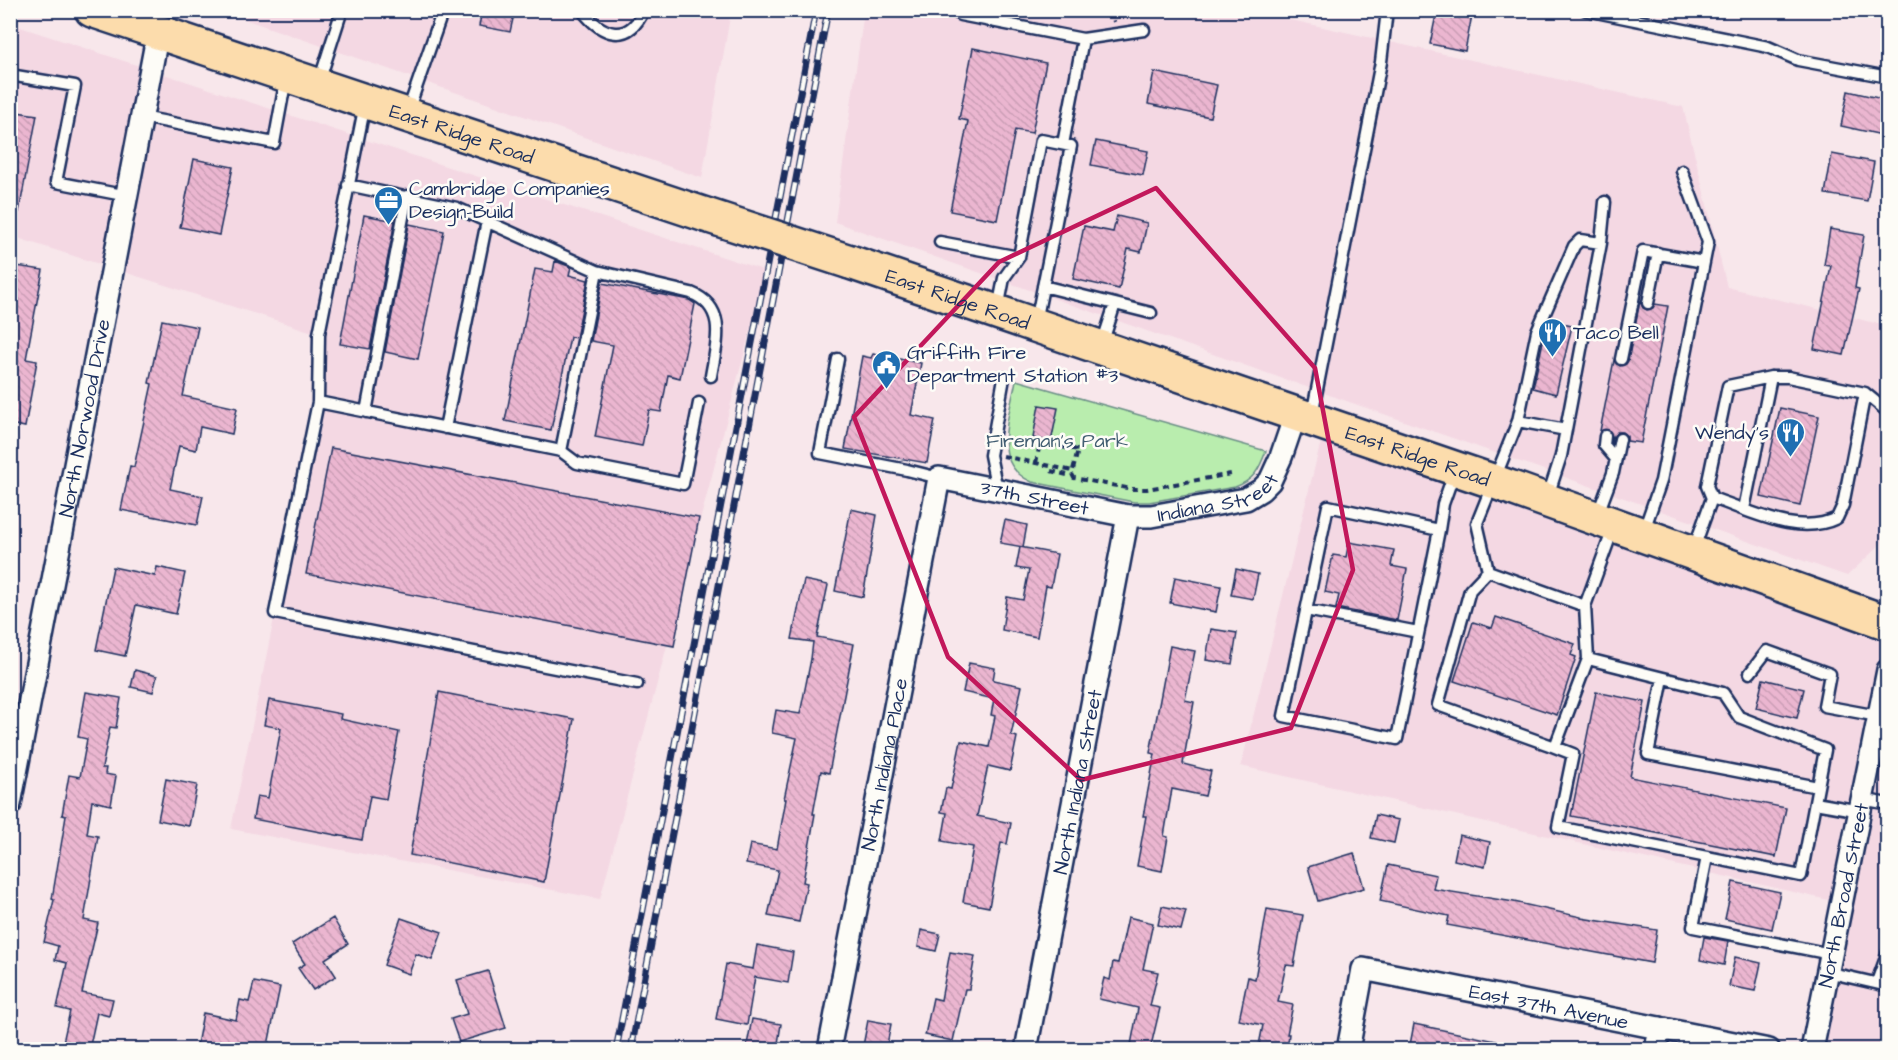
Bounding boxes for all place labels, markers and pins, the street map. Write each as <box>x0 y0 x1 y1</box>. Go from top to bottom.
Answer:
place label: Cambridge Companies Design-Build <box>409 175 610 227</box>
office icon: Cambridge Companies Design-Build <box>372 184 404 226</box>
restaurant icon: Taco Bell <box>1536 316 1568 358</box>
place label: Taco Bell <box>1573 319 1659 347</box>
place label: Griffith Fire Department Station #3 <box>907 339 1118 390</box>
public building icon: Griffith Fire Department Station #3 <box>870 348 902 390</box>
restaurant icon: Wendy's <box>1774 416 1806 458</box>
place label: Wendy's <box>1695 419 1769 448</box>

